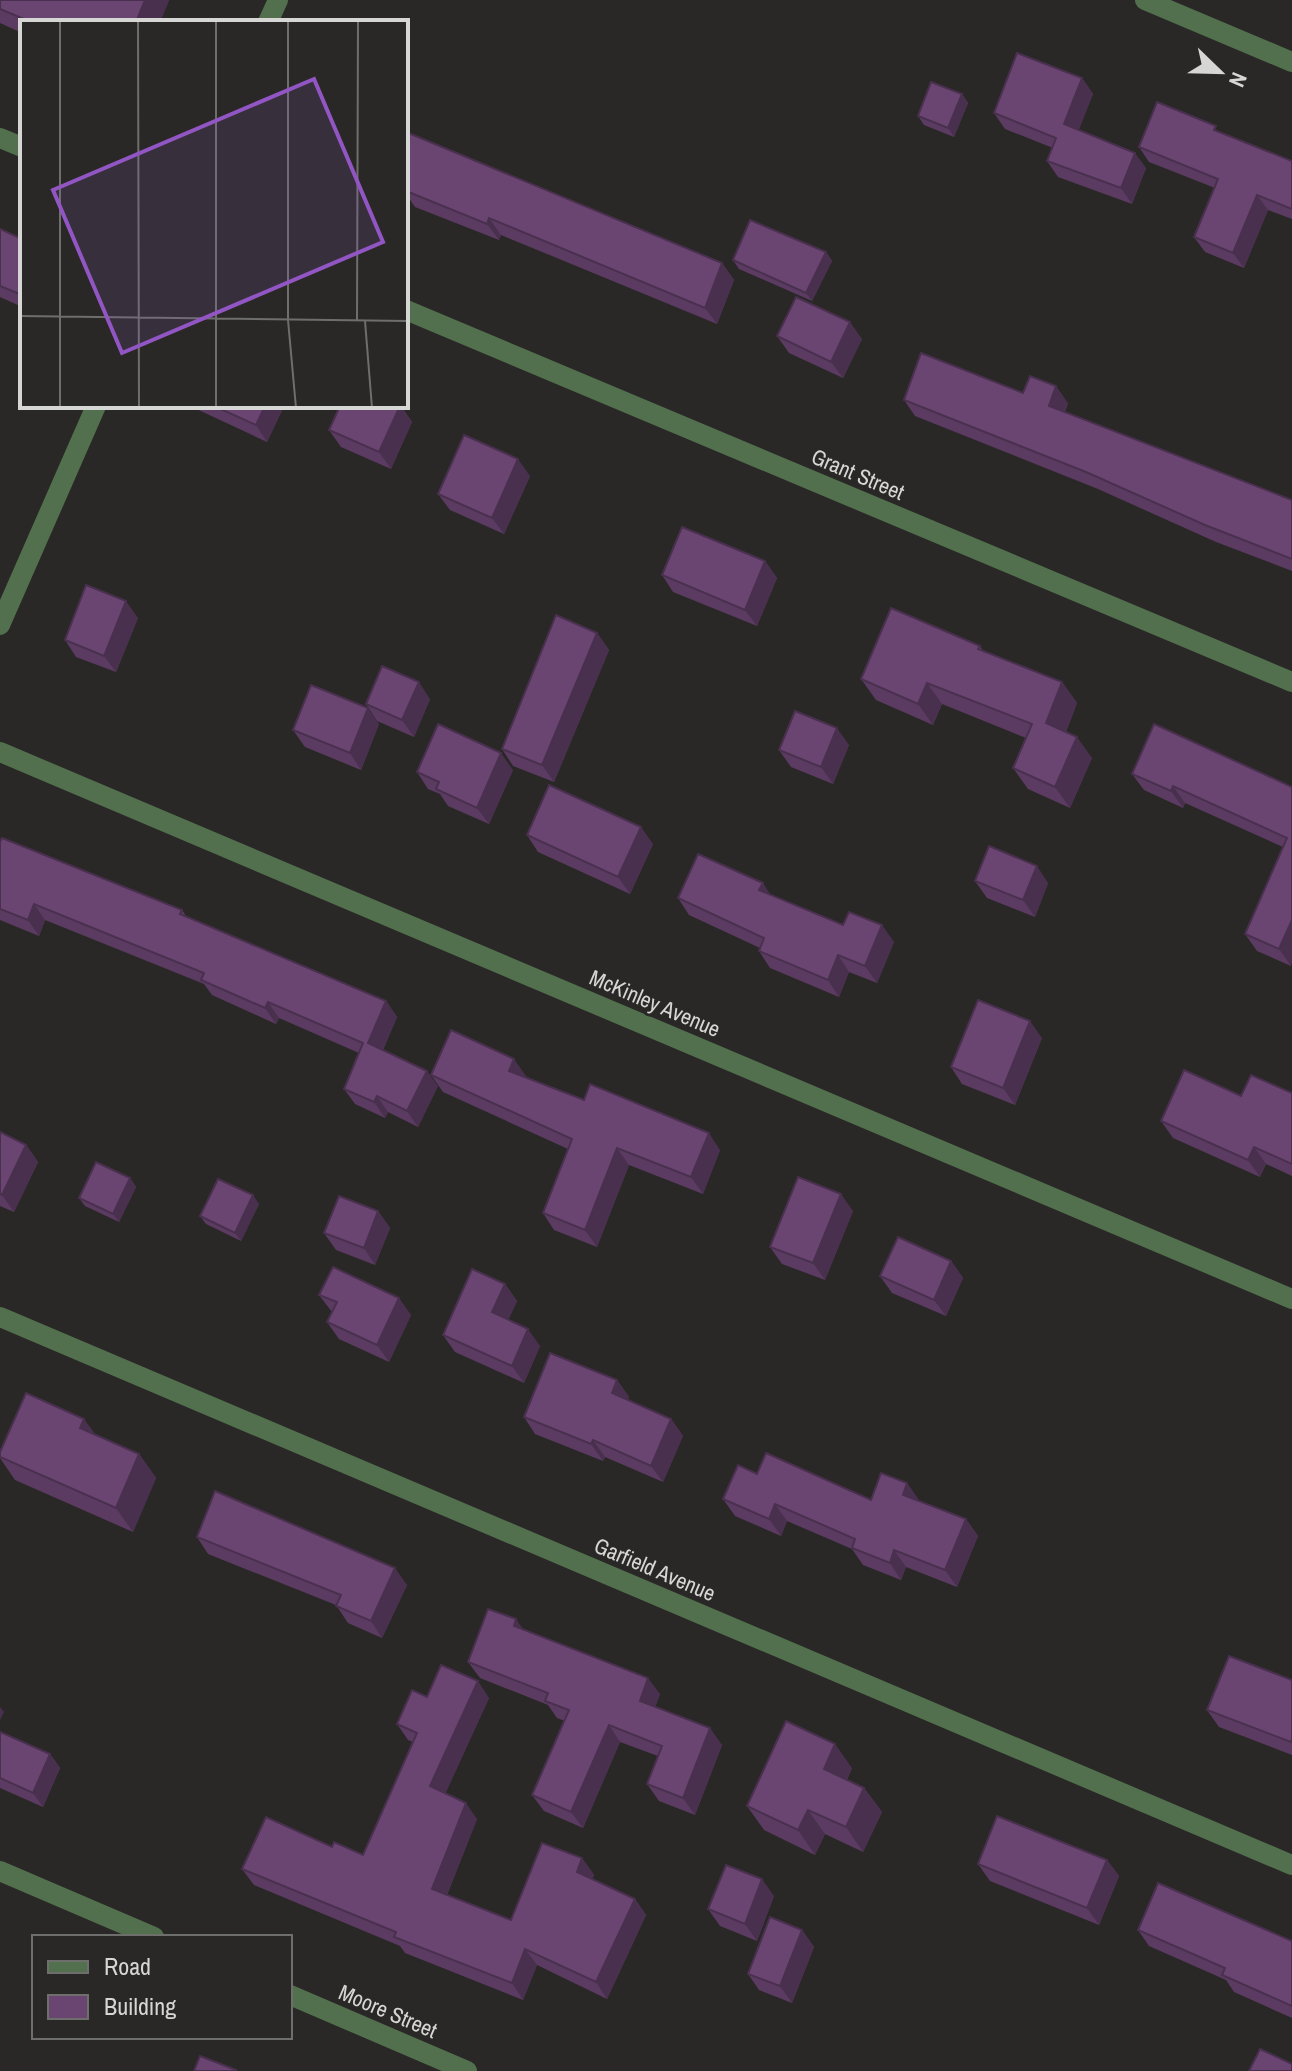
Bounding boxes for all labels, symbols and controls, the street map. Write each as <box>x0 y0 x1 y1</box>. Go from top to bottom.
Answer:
inset map <box>20 20 408 408</box>
north arrow <box>1180 32 1260 112</box>
text: N <box>1222 68 1255 92</box>
street label: Grant Street <box>807 441 909 507</box>
street label: McKinley Avenue <box>585 962 725 1044</box>
street label: Garfield Avenue <box>590 1530 720 1608</box>
legend <box>32 1935 292 2039</box>
text: Road <box>104 1950 151 1982</box>
street label: Moore Street <box>334 1977 442 2045</box>
text: Building <box>104 1990 176 2022</box>

